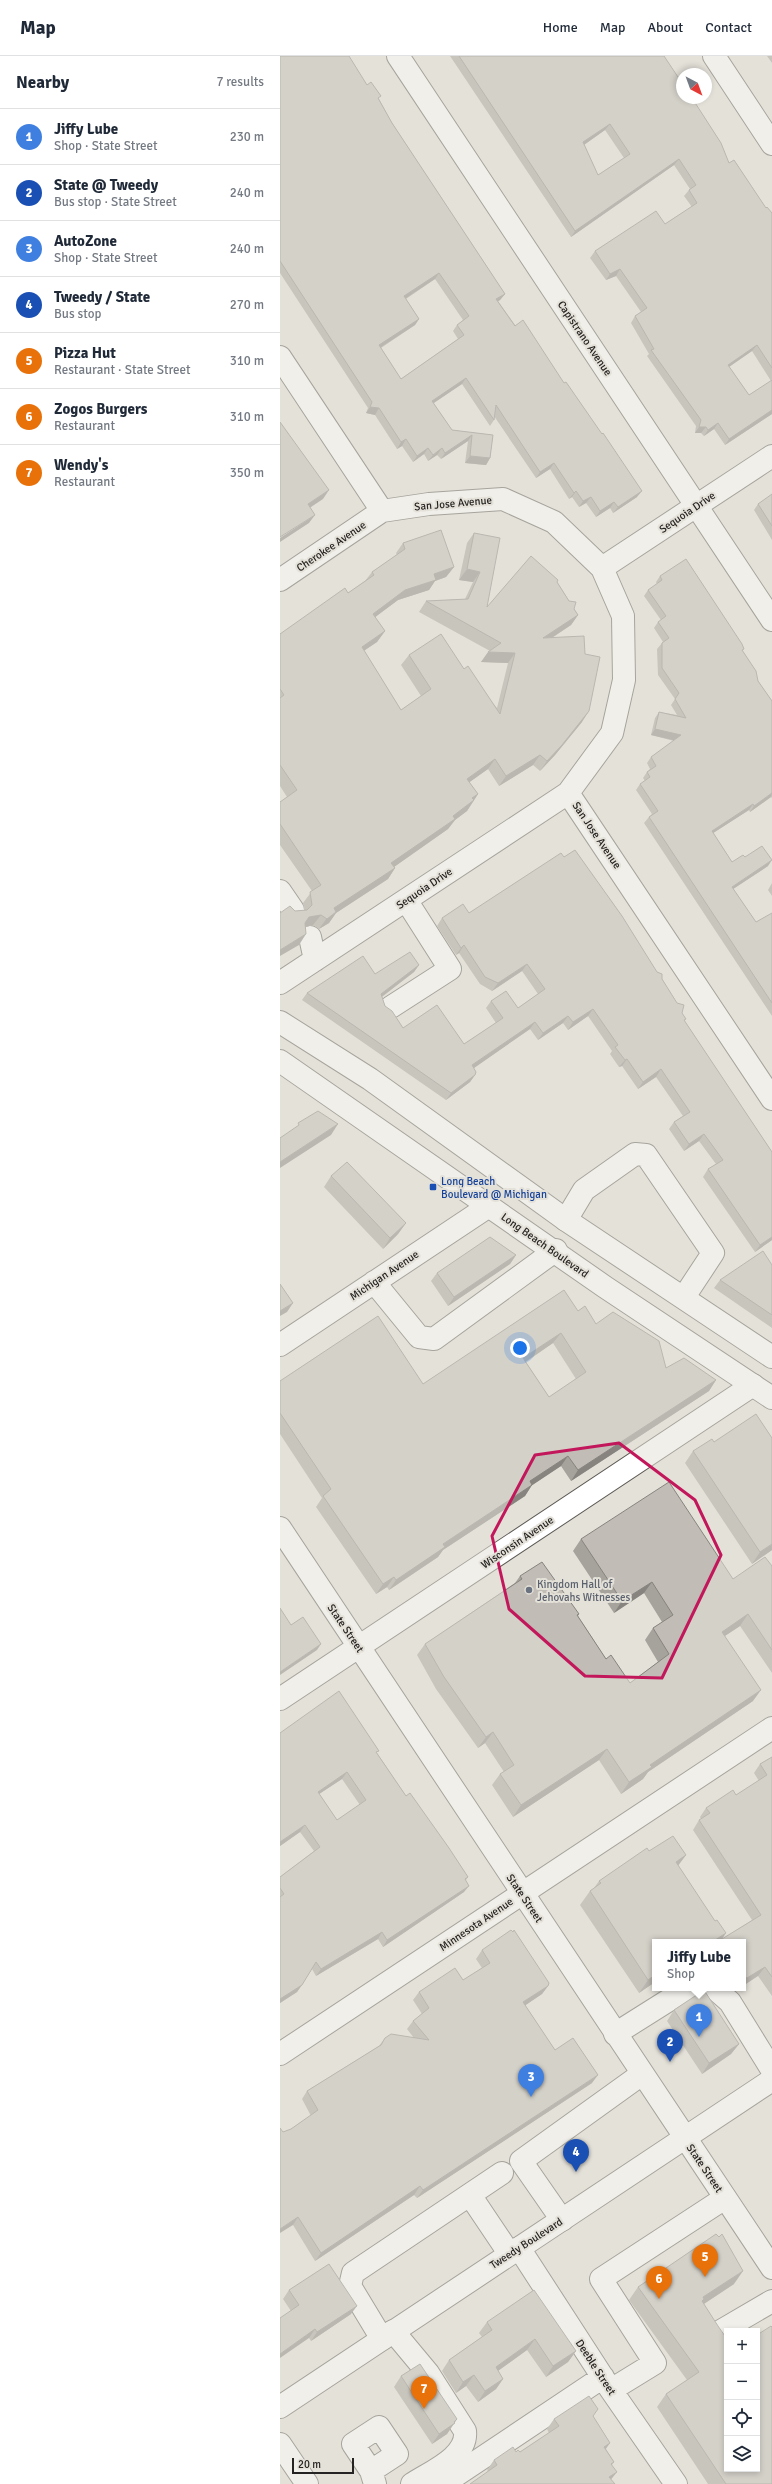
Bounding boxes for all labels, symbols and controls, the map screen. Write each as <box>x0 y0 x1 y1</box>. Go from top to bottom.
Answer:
text: Map <box>20 16 56 40</box>
text: Home <box>543 19 578 36</box>
text: Map <box>600 19 625 36</box>
text: About <box>647 19 683 36</box>
text: Contact <box>705 19 752 36</box>
north arrow <box>676 68 712 104</box>
text: Nearby <box>16 72 69 93</box>
text: 7 results <box>216 74 264 90</box>
text: Jiffy Lube <box>54 120 118 138</box>
text: 1 <box>25 129 33 145</box>
text: 230 m <box>230 129 264 145</box>
text: Shop · State Street <box>54 138 158 154</box>
text: State @ Tweedy <box>54 176 158 194</box>
text: 2 <box>25 185 33 201</box>
text: 240 m <box>230 185 264 201</box>
text: Bus stop · State Street <box>54 194 177 210</box>
text: AutoZone <box>54 232 117 250</box>
text: 3 <box>25 241 33 257</box>
text: 240 m <box>230 241 264 257</box>
text: Shop · State Street <box>54 250 158 266</box>
text: Tweedy / State <box>54 288 150 306</box>
text: 4 <box>25 297 33 313</box>
text: 270 m <box>230 297 264 313</box>
street label: Capistrano Avenue <box>555 298 615 378</box>
text: Bus stop <box>54 306 101 322</box>
text: Pizza Hut <box>54 344 116 362</box>
text: 5 <box>25 353 33 369</box>
text: 310 m <box>230 353 264 369</box>
text: Restaurant · State Street <box>54 362 191 378</box>
text: Zogos Burgers <box>54 400 147 418</box>
text: 6 <box>25 409 33 425</box>
text: 310 m <box>230 409 264 425</box>
text: Restaurant <box>54 418 115 434</box>
text: Wendy's <box>54 456 108 474</box>
text: 7 <box>25 465 33 481</box>
text: 350 m <box>230 465 264 481</box>
text: Restaurant <box>54 474 115 490</box>
street label: Sequoia Drive <box>657 489 718 536</box>
street label: San Jose Avenue <box>414 494 492 513</box>
street label: Cherokee Avenue <box>294 518 368 574</box>
street label: San Jose Avenue <box>569 799 624 871</box>
street label: Sequoia Drive <box>394 865 455 912</box>
place label: Long Beach Boulevard @ Michigan <box>441 1175 547 1201</box>
marker: Long Beach Boulevard @ Michigan <box>428 1182 438 1192</box>
street label: Long Beach Boulevard <box>498 1210 591 1281</box>
street label: Michigan Avenue <box>347 1248 421 1303</box>
your location <box>510 1338 530 1358</box>
street label: Wisconsin Avenue <box>479 1513 556 1571</box>
place label: Kingdom Hall of Jehovahs Witnesses <box>537 1578 631 1604</box>
marker: Kingdom Hall of Jehovahs Witnesses <box>524 1585 534 1595</box>
street label: State Street <box>325 1602 367 1655</box>
street label: State Street <box>504 1872 546 1925</box>
street label: Minnesota Avenue <box>437 1895 516 1954</box>
popup <box>652 1939 746 1991</box>
text: Jiffy Lube <box>667 1948 731 1966</box>
text: Shop <box>667 1966 695 1982</box>
pin: 1 <box>686 2004 712 2037</box>
pin: 2 <box>657 2029 683 2062</box>
pin: 3 <box>518 2064 544 2097</box>
pin: 4 <box>563 2139 589 2172</box>
street label: State Street <box>684 2142 726 2195</box>
street label: Tweedy Boulevard <box>487 2215 565 2272</box>
pin: 5 <box>692 2244 718 2277</box>
pin: 6 <box>646 2266 672 2299</box>
map controls <box>724 2328 760 2472</box>
button: + <box>724 2328 760 2364</box>
street label: Deeble Street <box>573 2337 618 2398</box>
button: − <box>724 2364 760 2400</box>
pin: 7 <box>411 2376 437 2409</box>
button: locate <box>724 2400 760 2436</box>
button: layers <box>724 2436 760 2472</box>
scale bar <box>292 2456 354 2475</box>
text: 20 m <box>298 2458 321 2471</box>

